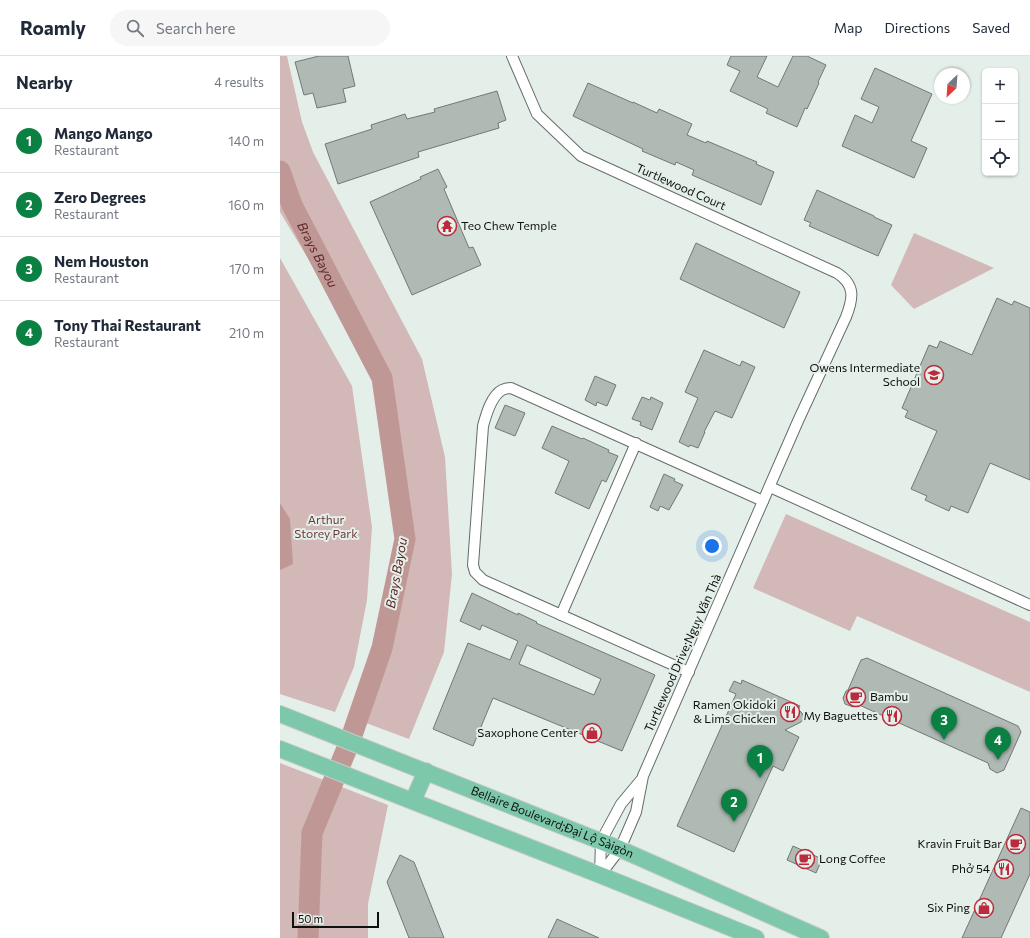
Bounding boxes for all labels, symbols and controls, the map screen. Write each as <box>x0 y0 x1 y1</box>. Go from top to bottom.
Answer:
search box <box>110 10 390 46</box>
text: Roamly <box>20 16 86 39</box>
icon: search <box>124 17 146 39</box>
text: Search here <box>156 19 235 37</box>
text: Map <box>834 19 863 36</box>
text: Directions <box>885 19 950 36</box>
text: Saved <box>972 19 1010 36</box>
north arrow <box>934 68 970 104</box>
map controls <box>982 68 1018 176</box>
button: + <box>982 68 1018 104</box>
text: Nearby <box>16 72 73 93</box>
text: 4 results <box>214 74 264 90</box>
button: − <box>982 104 1018 140</box>
text: Mango Mango <box>54 124 153 142</box>
text: 1 <box>26 133 32 149</box>
text: 140 m <box>228 133 264 149</box>
button: locate <box>982 140 1018 176</box>
text: Restaurant <box>54 142 119 158</box>
street label: Turtlewood Court <box>634 160 729 212</box>
text: Zero Degrees <box>54 188 146 206</box>
text: 2 <box>25 197 33 213</box>
text: 160 m <box>228 197 264 213</box>
text: Restaurant <box>54 206 119 222</box>
temple icon: Teo Chew Temple <box>436 215 458 237</box>
place label: Teo Chew Temple <box>461 218 557 232</box>
water label: Brays Bayou <box>294 219 341 290</box>
text: Nem Houston <box>54 252 149 270</box>
text: 3 <box>25 261 33 277</box>
text: 170 m <box>229 261 264 277</box>
text: Restaurant <box>54 270 119 286</box>
text: Tony Thai Restaurant <box>54 316 201 334</box>
text: 4 <box>25 325 33 341</box>
text: 210 m <box>229 325 264 341</box>
text: Restaurant <box>54 334 119 350</box>
place label: Owens Intermediate School <box>809 360 920 388</box>
school or university icon: Owens Intermediate School <box>923 364 945 386</box>
park label: Arthur Storey Park <box>294 512 358 540</box>
water label: Brays Bayou <box>382 536 410 610</box>
your location <box>702 536 722 556</box>
street label: Turtlewood Drive;Ngụy Văn Thà <box>641 571 724 734</box>
cafe icon: Bambu <box>845 686 867 708</box>
place label: Bambu <box>870 689 908 703</box>
place label: Ramen Okidoki & Lims Chicken <box>693 697 776 725</box>
restaurant icon: Ramen Okidoki & Lims Chicken <box>779 701 801 723</box>
restaurant icon: My Baguettes <box>881 705 903 727</box>
pin: 3 <box>931 707 957 740</box>
place label: My Baguettes <box>803 708 878 722</box>
shop icon: Saxophone Center <box>581 722 603 744</box>
place label: Saxophone Center <box>477 725 578 739</box>
pin: 4 <box>985 727 1011 760</box>
pin: 1 <box>747 745 773 778</box>
street label: Bellaire Boulevard;Đại Lộ Sàigòn <box>469 783 636 860</box>
pin: 2 <box>721 789 747 822</box>
cafe icon: Kravin Fruit Bar <box>1005 833 1027 855</box>
place label: Kravin Fruit Bar <box>917 836 1002 850</box>
cafe icon: Long Coffee <box>794 848 816 870</box>
place label: Long Coffee <box>819 851 886 865</box>
restaurant icon: Phở 54 <box>993 858 1015 880</box>
place label: Phở 54 <box>952 861 990 875</box>
shop icon: Six Ping <box>973 897 995 919</box>
place label: Six Ping <box>927 900 970 914</box>
scale bar <box>292 910 379 929</box>
text: 50 m <box>298 912 323 925</box>

